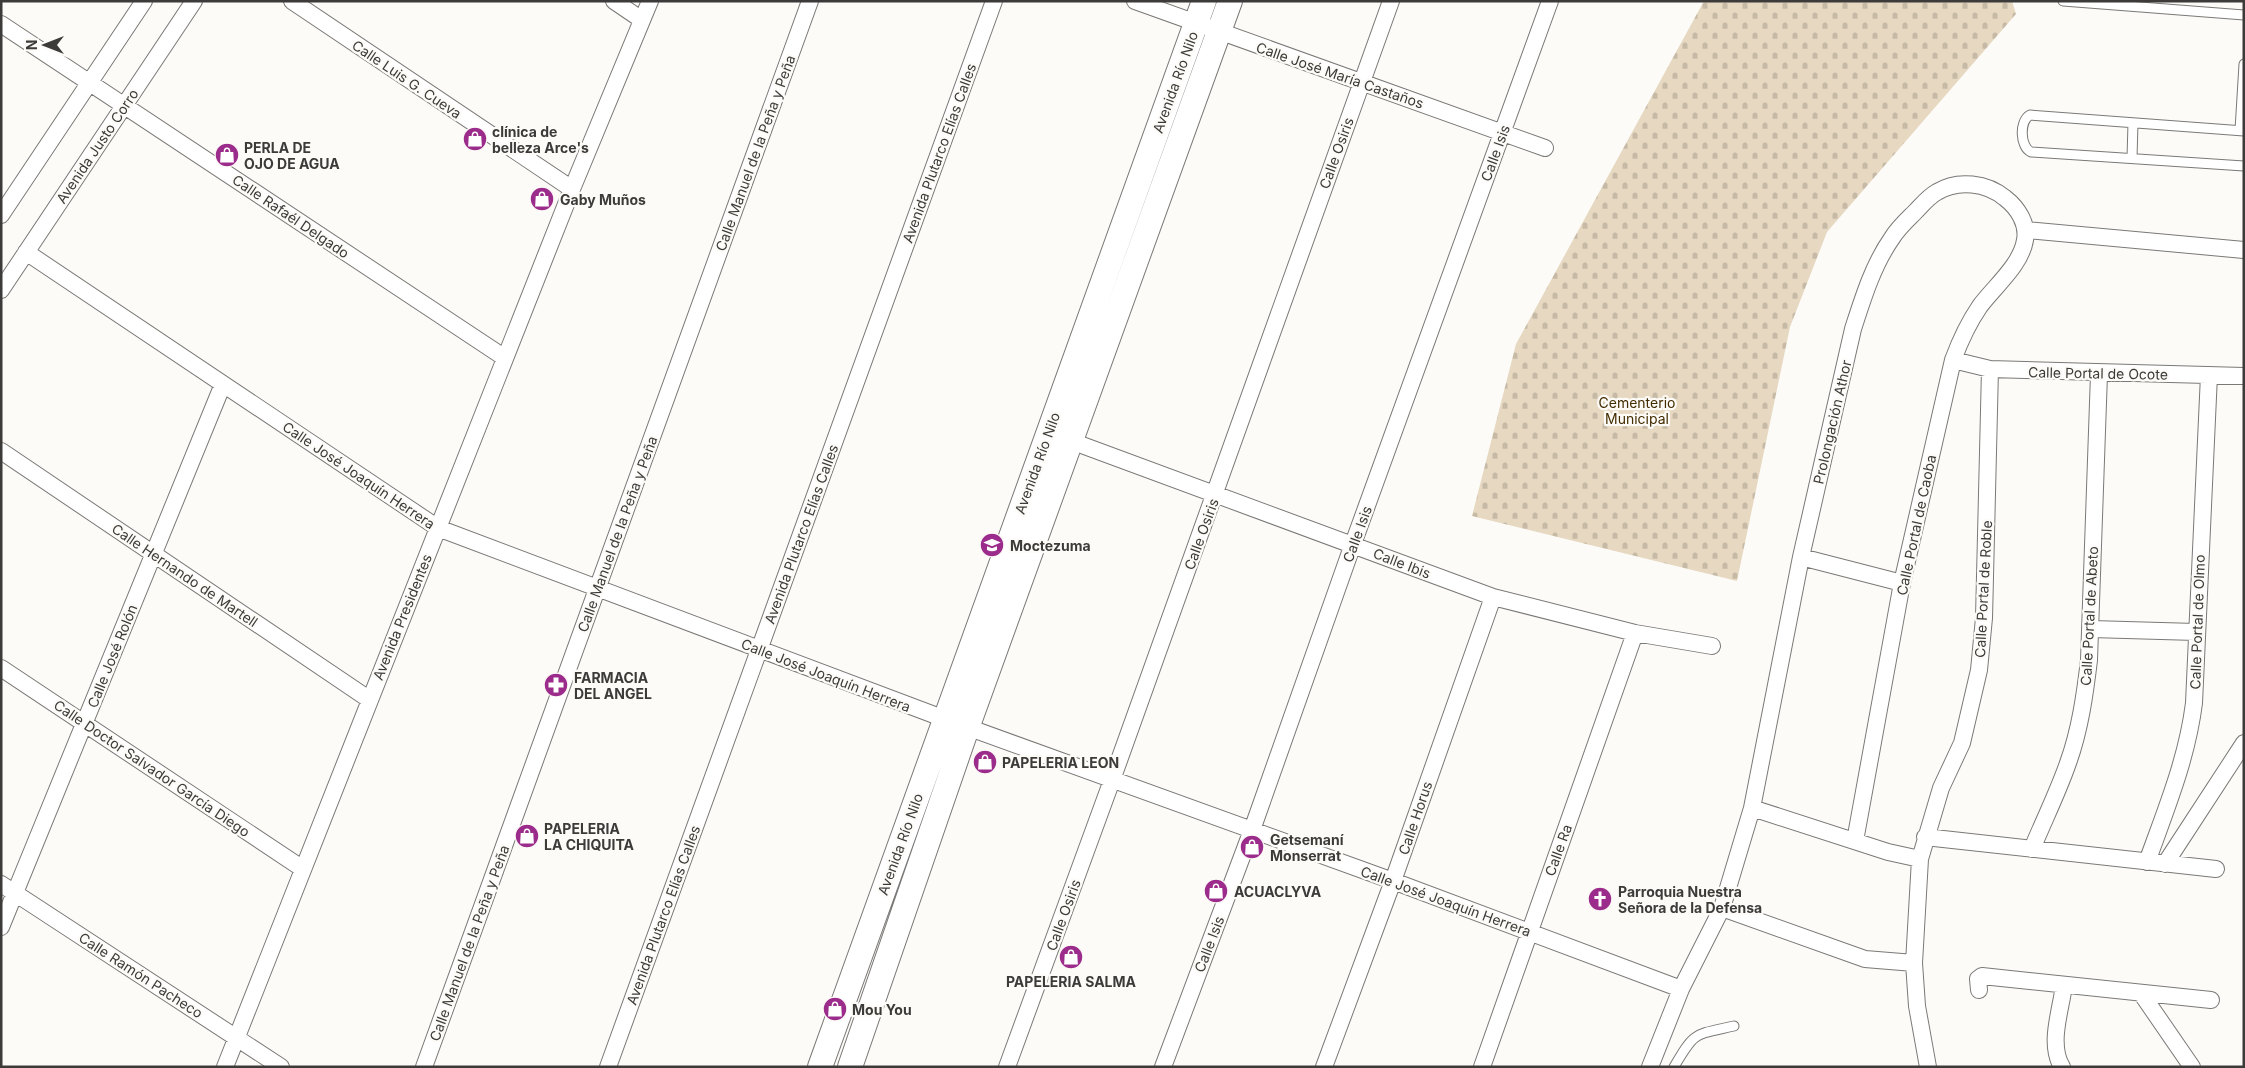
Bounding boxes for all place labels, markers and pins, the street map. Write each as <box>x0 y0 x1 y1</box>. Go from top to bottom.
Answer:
place label: clínica de belleza Arce's <box>492 123 589 156</box>
shop icon: clínica de belleza Arce's <box>462 126 488 152</box>
place label: PERLA DE OJO DE AGUA <box>244 139 340 172</box>
shop icon: PERLA DE OJO DE AGUA <box>214 142 240 168</box>
shop icon: Gaby Muños <box>529 186 555 212</box>
place label: Gaby Muños <box>560 191 646 208</box>
school or university icon: Moctezuma <box>979 532 1005 558</box>
place label: Moctezuma <box>1010 537 1091 554</box>
place label: FARMACIA DEL ANGEL <box>574 669 652 702</box>
pharmacy icon: FARMACIA DEL ANGEL <box>543 672 569 698</box>
shop icon: PAPELERIA LEON <box>972 749 998 775</box>
place label: PAPELERIA LEON <box>1002 754 1119 771</box>
place label: PAPELERIA LA CHIQUITA <box>544 820 635 853</box>
shop icon: PAPELERIA LA CHIQUITA <box>514 823 540 849</box>
place label: Getsemaní Monserrat <box>1270 831 1344 864</box>
shop icon: Getsemaní Monserrat <box>1239 834 1265 860</box>
shop icon: ACUACLYVA <box>1203 878 1229 904</box>
place label: ACUACLYVA <box>1234 883 1322 900</box>
place label: Parroquia Nuestra Señora de la Defensa <box>1618 883 1762 916</box>
church icon: Parroquia Nuestra Señora de la Defensa <box>1587 886 1613 912</box>
shop icon: PAPELERIA SALMA <box>1058 944 1084 970</box>
place label: PAPELERIA SALMA <box>1006 973 1137 990</box>
shop icon: Mou You <box>822 996 848 1022</box>
place label: Mou You <box>852 1001 912 1018</box>

